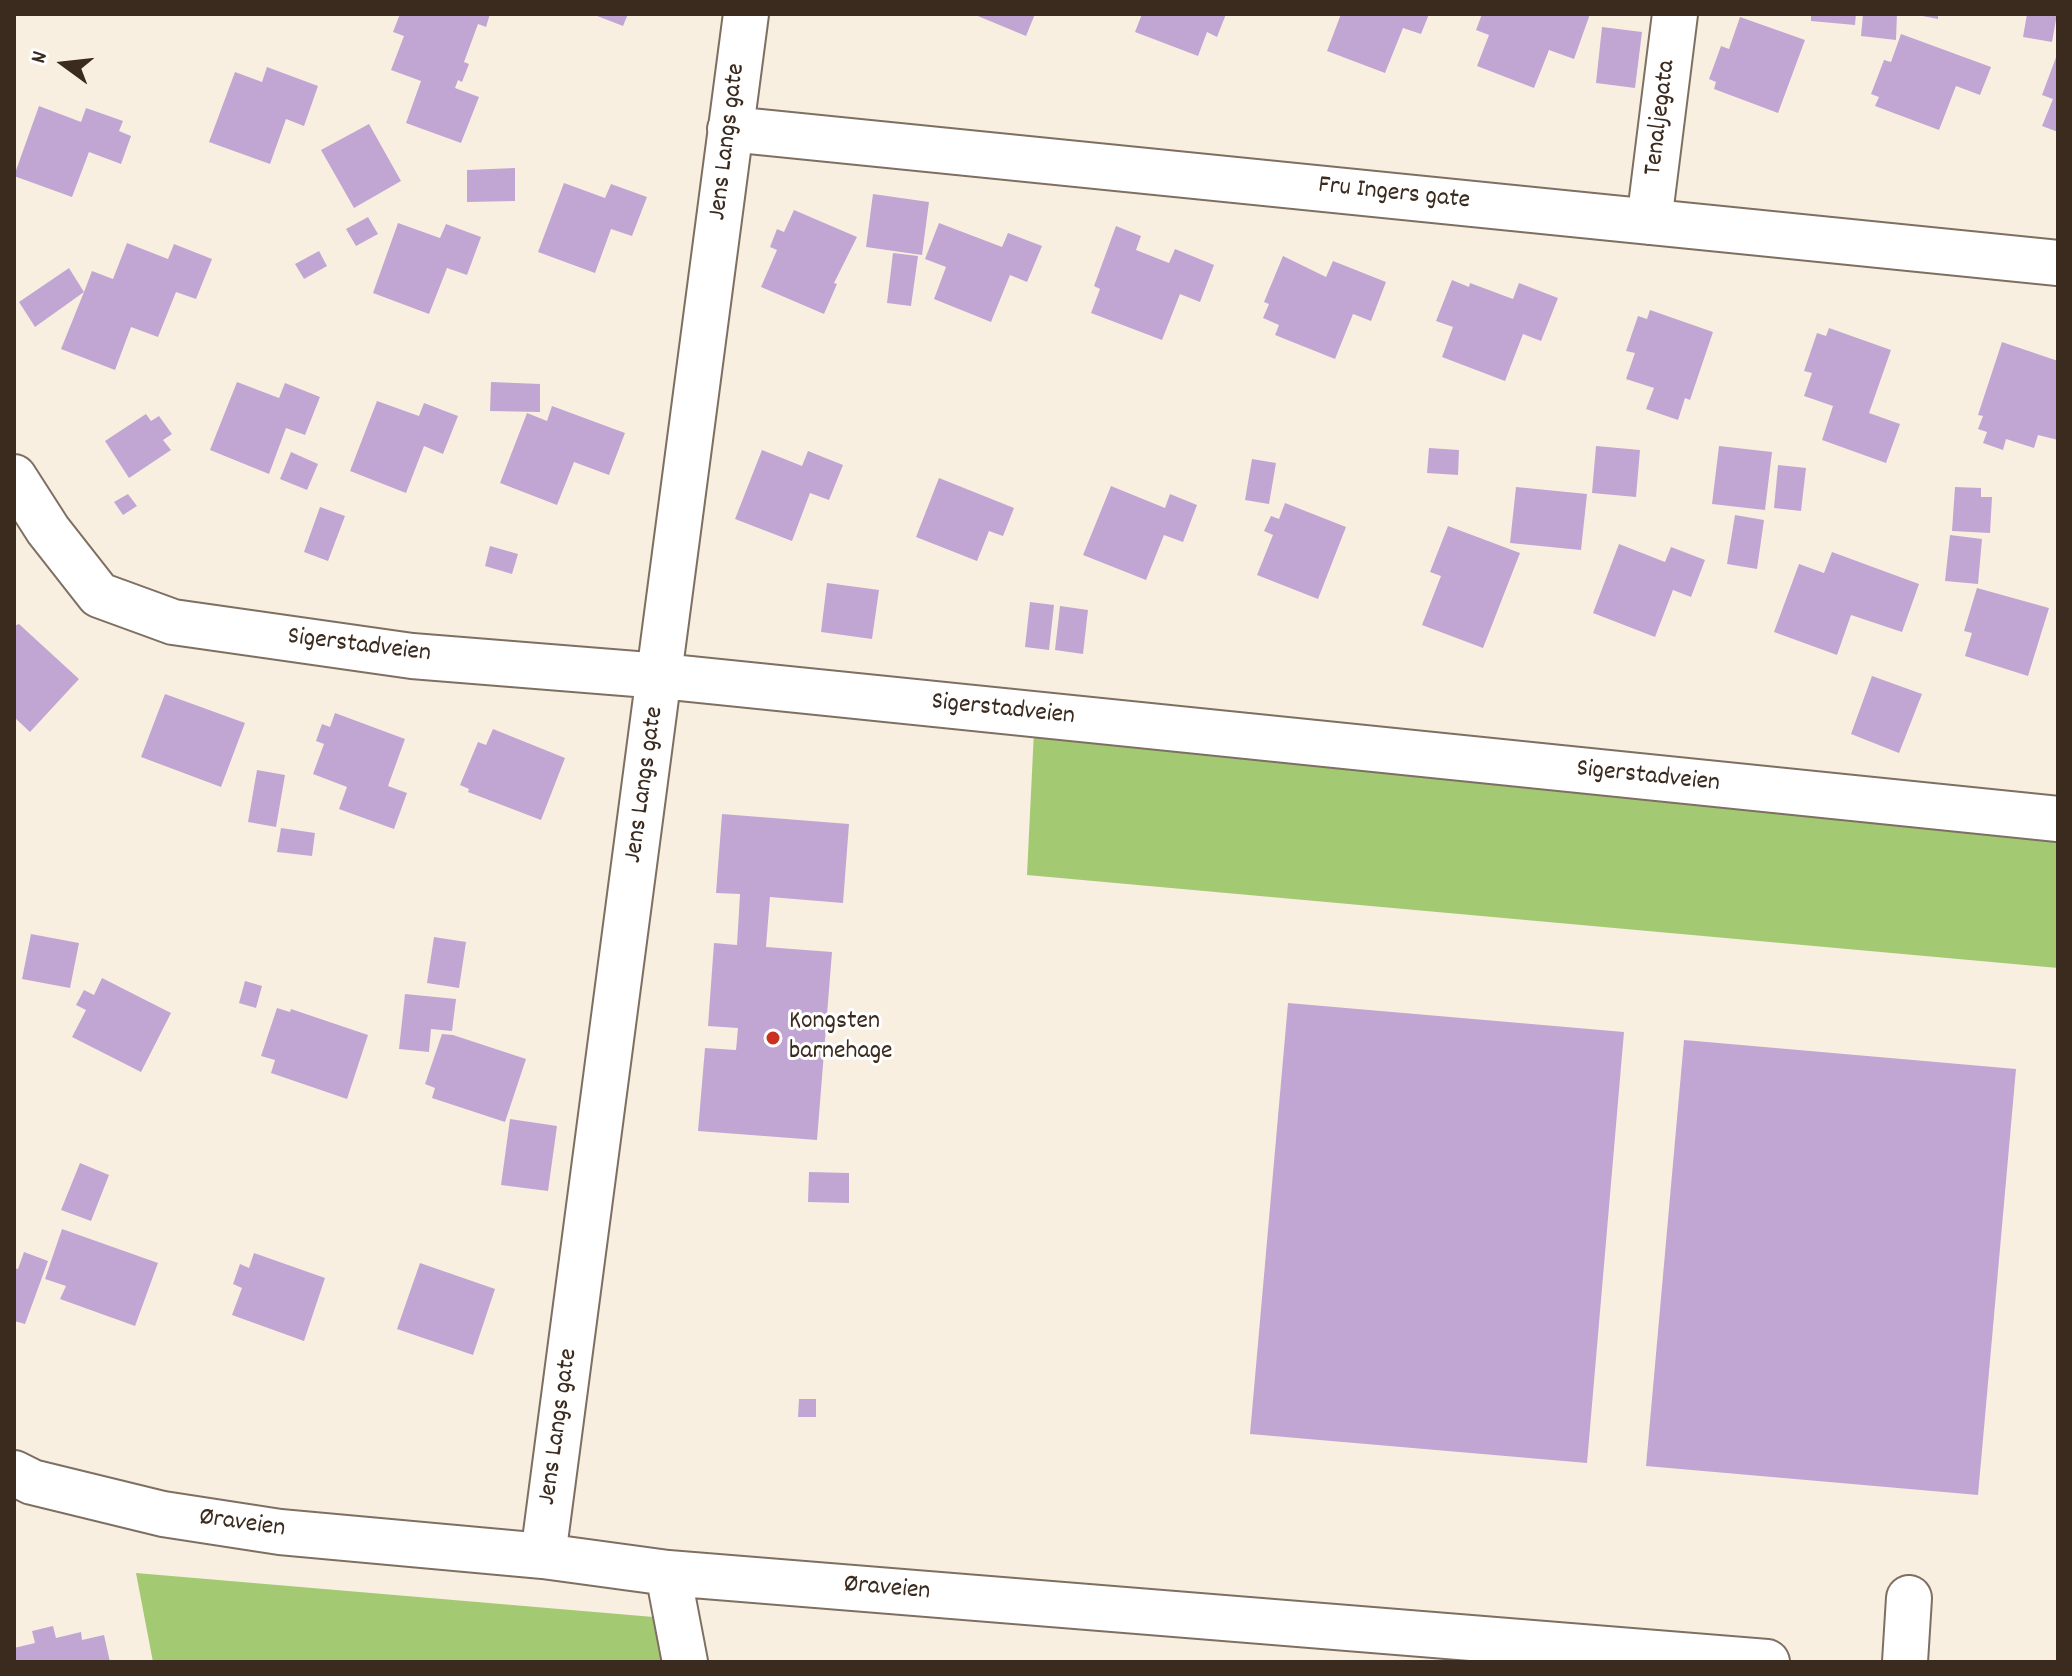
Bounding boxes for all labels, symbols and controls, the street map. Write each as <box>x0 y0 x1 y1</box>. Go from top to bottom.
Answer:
north arrow <box>24 24 104 104</box>
text: N <box>24 48 57 67</box>
street label: Tenaljegata <box>1639 59 1685 177</box>
street label: Jens Langs gate <box>704 62 754 222</box>
street label: Fru Ingers gate <box>1317 172 1471 218</box>
street label: Sigerstadveien <box>286 623 432 671</box>
street label: Sigerstadveien <box>930 688 1076 734</box>
street label: Jens Langs gate <box>620 705 672 865</box>
street label: Sigerstadveien <box>1575 755 1721 801</box>
place label: Kongsten barnehage <box>789 1007 892 1068</box>
marker: Kongsten barnehage <box>764 1029 782 1047</box>
street label: Jens Langs gate <box>534 1347 586 1507</box>
street label: Øraveien <box>197 1504 287 1546</box>
street label: Øraveien <box>843 1571 931 1609</box>

